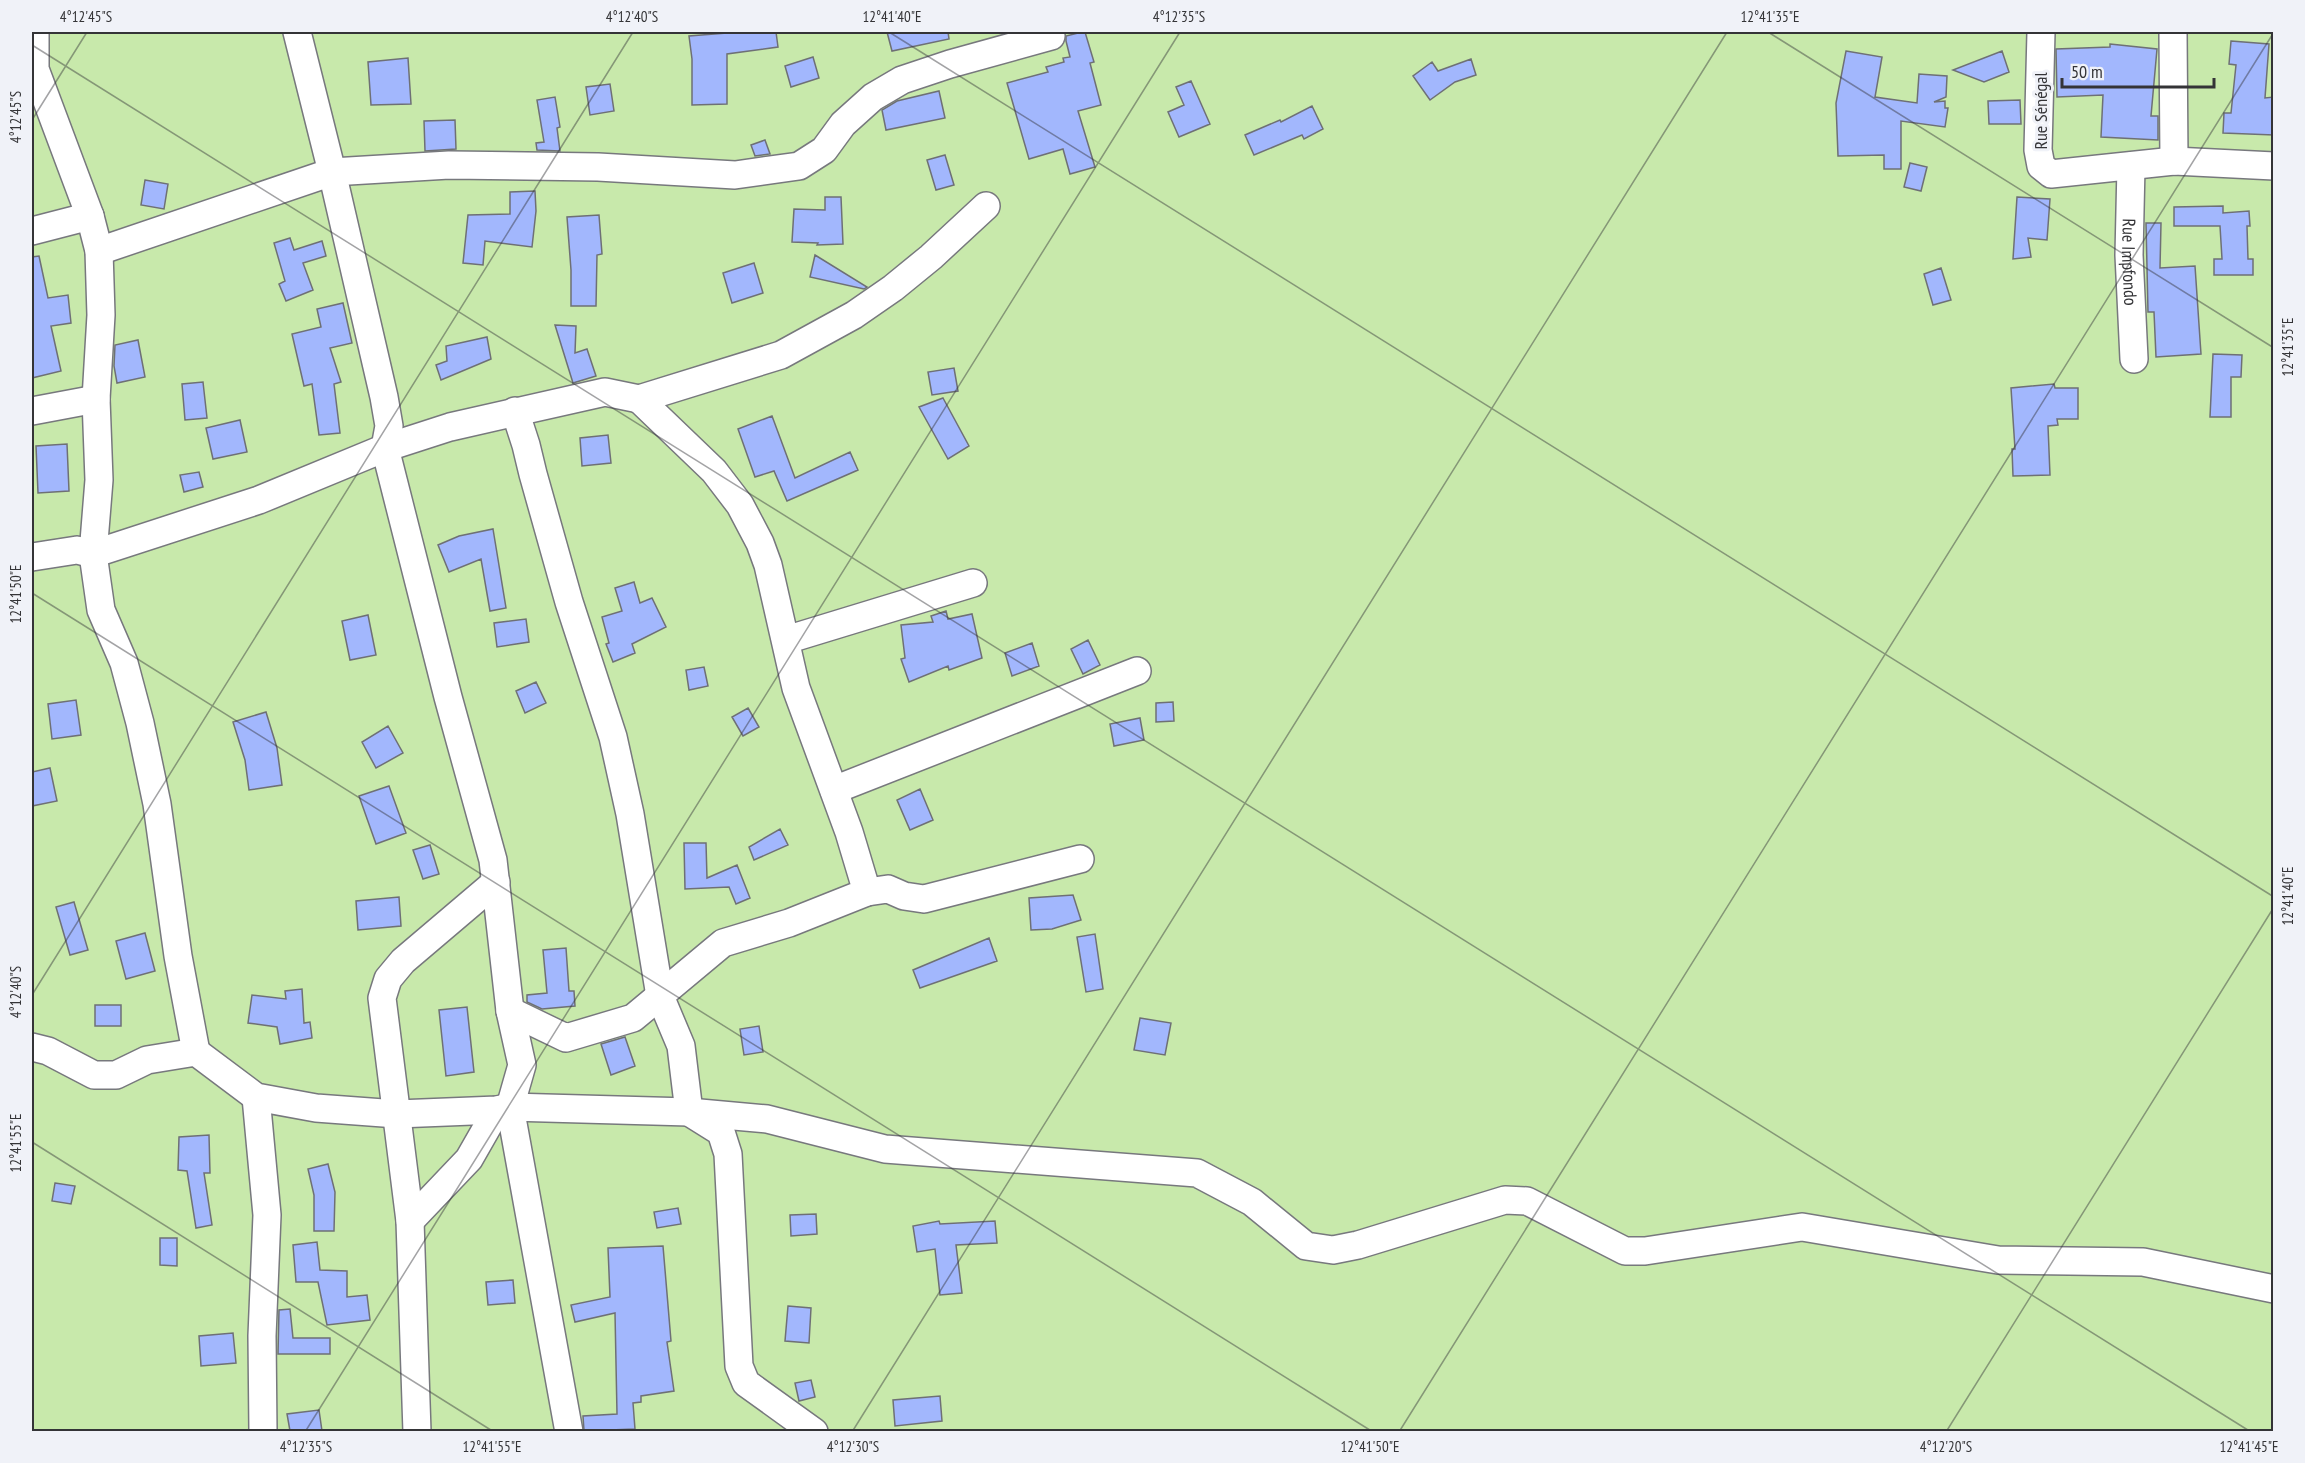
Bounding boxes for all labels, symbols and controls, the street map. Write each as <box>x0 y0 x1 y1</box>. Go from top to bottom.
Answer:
text: 4°12'45"S <box>60 7 112 26</box>
text: 4°12'40"S <box>606 7 658 26</box>
text: 12°41'40"E <box>862 7 922 26</box>
text: 4°12'35"S <box>1153 7 1205 26</box>
text: 12°41'35"E <box>1740 7 1800 26</box>
scale bar <box>2062 51 2214 89</box>
text: 50 m <box>2071 60 2103 83</box>
street label: Rue Sénégal <box>2029 72 2052 150</box>
text: 4°12'45"S <box>6 91 25 143</box>
street label: Rue Impfondo <box>2117 218 2143 306</box>
text: 12°41'35"E <box>2278 317 2297 377</box>
text: 12°41'50"E <box>6 564 25 624</box>
text: 12°41'40"E <box>2278 866 2297 926</box>
text: 4°12'40"S <box>6 966 25 1018</box>
text: 12°41'55"E <box>6 1113 25 1173</box>
text: 4°12'35"S <box>280 1437 332 1456</box>
text: 12°41'55"E <box>462 1437 522 1456</box>
text: 4°12'30"S <box>827 1437 879 1456</box>
text: 12°41'50"E <box>1340 1437 1400 1456</box>
text: 4°12'20"S <box>1920 1437 1972 1456</box>
text: 12°41'45"E <box>2219 1437 2279 1456</box>

